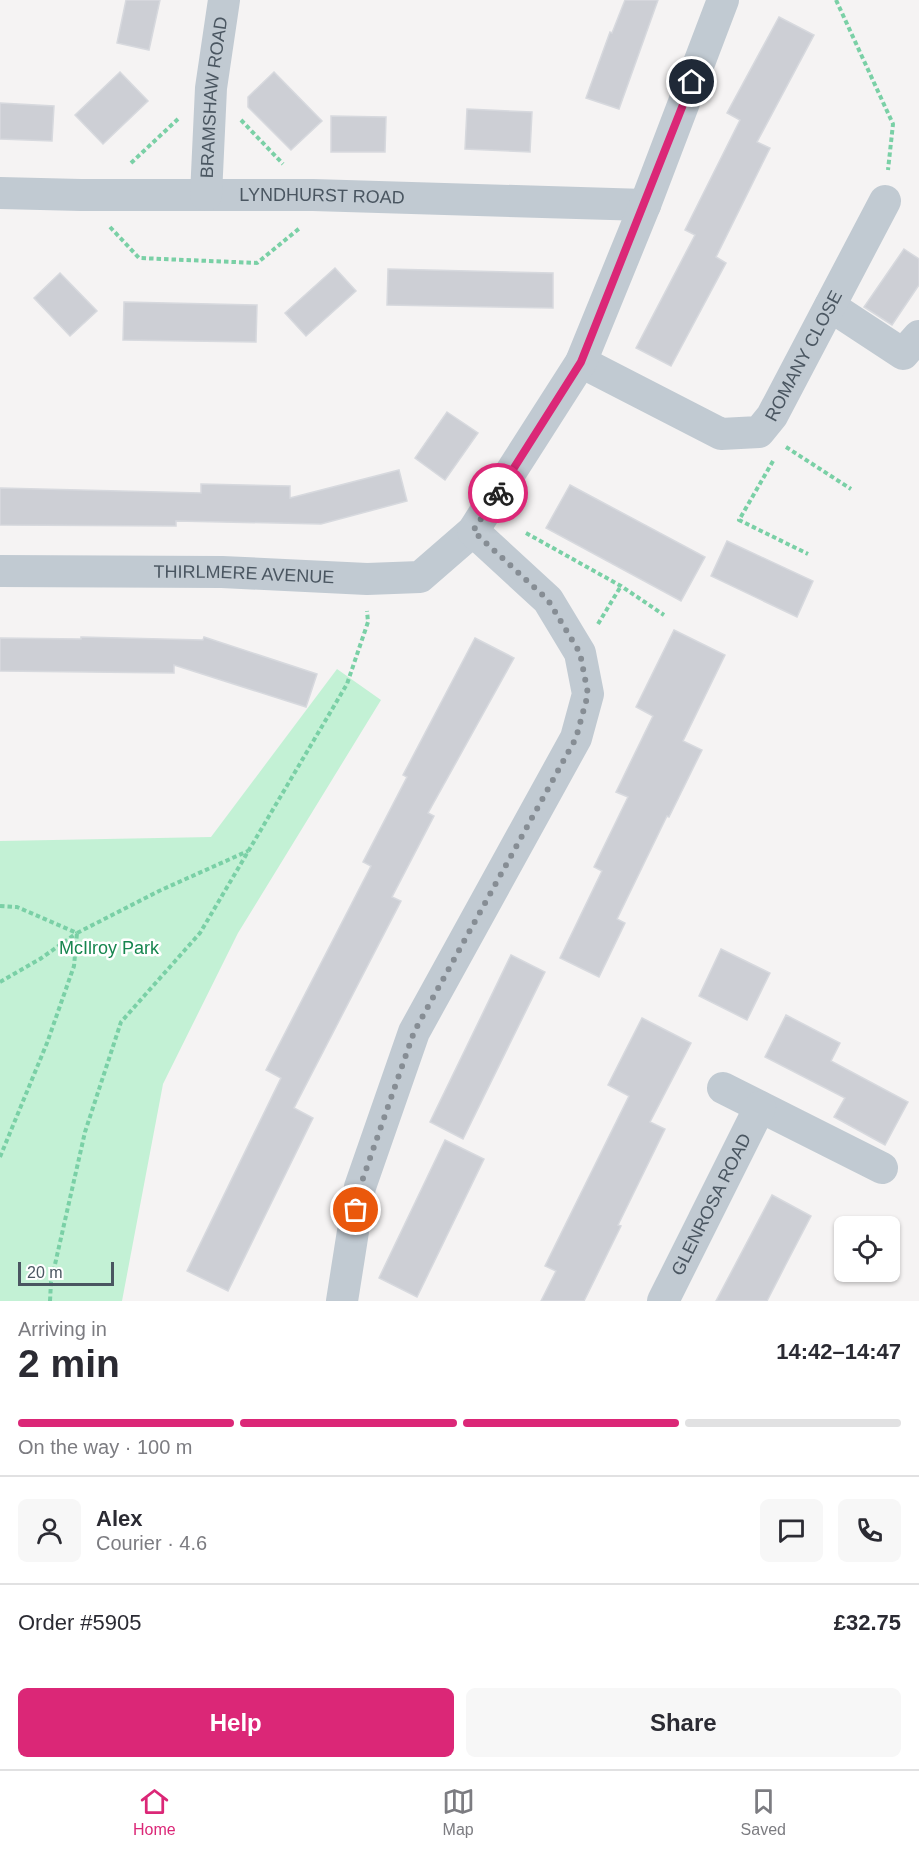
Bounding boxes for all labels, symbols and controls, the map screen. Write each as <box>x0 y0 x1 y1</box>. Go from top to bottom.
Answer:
street label: BRAMSHAW ROAD <box>197 15 231 179</box>
pin <box>666 56 717 107</box>
icon: home <box>675 65 708 98</box>
street label: LYNDHURST ROAD <box>239 185 405 208</box>
street label: ROMANY CLOSE <box>761 287 846 425</box>
courier <box>468 463 528 523</box>
icon: bike <box>482 477 515 510</box>
street label: THIRLMERE AVENUE <box>154 562 335 587</box>
park label: McIlroy Park <box>59 938 160 958</box>
street label: GLENROSA ROAD <box>667 1130 755 1279</box>
pin <box>330 1184 381 1235</box>
icon: bag <box>339 1193 372 1226</box>
map controls <box>834 1216 900 1282</box>
button: locate <box>834 1216 900 1282</box>
scale bar <box>18 1259 114 1286</box>
text: 20 m <box>27 1264 63 1281</box>
text: Arriving in <box>18 1318 107 1340</box>
text: 14:42–14:47 <box>776 1339 901 1364</box>
text: 2 min <box>18 1342 120 1385</box>
text: On the way · 100 m <box>18 1436 193 1458</box>
button: person <box>18 1499 81 1562</box>
button: chat <box>760 1499 823 1562</box>
button: phone <box>838 1499 901 1562</box>
text: Alex <box>96 1506 142 1531</box>
text: Courier · 4.6 <box>96 1532 207 1554</box>
text: Order #5905 <box>18 1610 142 1635</box>
text: £32.75 <box>834 1610 901 1635</box>
button: Help <box>18 1688 454 1757</box>
button: Share <box>466 1688 901 1757</box>
tab: Home <box>133 1785 176 1839</box>
tab: Map <box>442 1785 475 1839</box>
tab: Saved <box>741 1785 786 1839</box>

